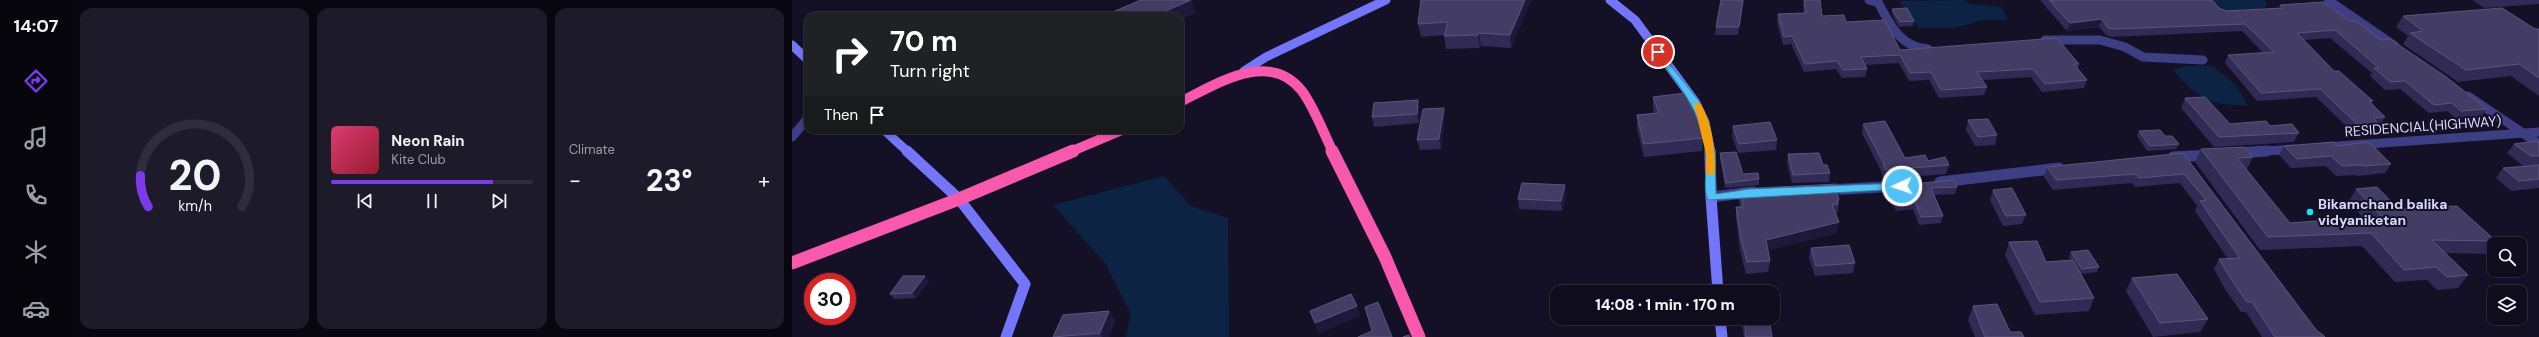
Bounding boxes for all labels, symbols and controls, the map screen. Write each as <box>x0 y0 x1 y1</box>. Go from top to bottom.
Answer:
text: 14:07 <box>13 14 59 38</box>
text: 70 m <box>890 23 958 60</box>
icon: right <box>824 28 876 80</box>
pin <box>1641 35 1675 69</box>
icon: arrive <box>1647 41 1669 63</box>
text: Turn right <box>890 59 970 83</box>
icon: directions <box>22 67 50 95</box>
icon: arrive <box>866 104 888 126</box>
text: Then <box>824 105 858 125</box>
street label: RESIDENCIAL(HIGHWAY) <box>2344 112 2502 140</box>
icon: music <box>22 124 50 152</box>
text: Neon Rain <box>391 131 465 151</box>
text: Climate <box>569 141 615 158</box>
text: 20 <box>168 148 221 202</box>
text: Kite Club <box>391 151 446 168</box>
text: 23° <box>646 161 693 200</box>
position arrow <box>1881 165 1923 207</box>
text: − <box>569 166 581 195</box>
text: + <box>758 166 770 195</box>
icon: phone <box>22 181 50 209</box>
icon: previous <box>354 190 376 212</box>
icon: pause <box>421 190 443 212</box>
icon: next <box>488 190 510 212</box>
place label: Bikamchand balika vidyaniketan <box>2318 195 2447 229</box>
text: km/h <box>178 196 212 214</box>
marker: Bikamchand balika vidyaniketan <box>2305 207 2315 217</box>
map controls <box>2487 237 2527 325</box>
button: search <box>2487 237 2527 277</box>
icon: climate <box>22 238 50 266</box>
speed limit sign: 30 <box>804 273 856 325</box>
button: layers <box>2487 285 2527 325</box>
icon: car <box>22 295 50 323</box>
text: 14:08 · 1 min · 170 m <box>1595 295 1735 315</box>

